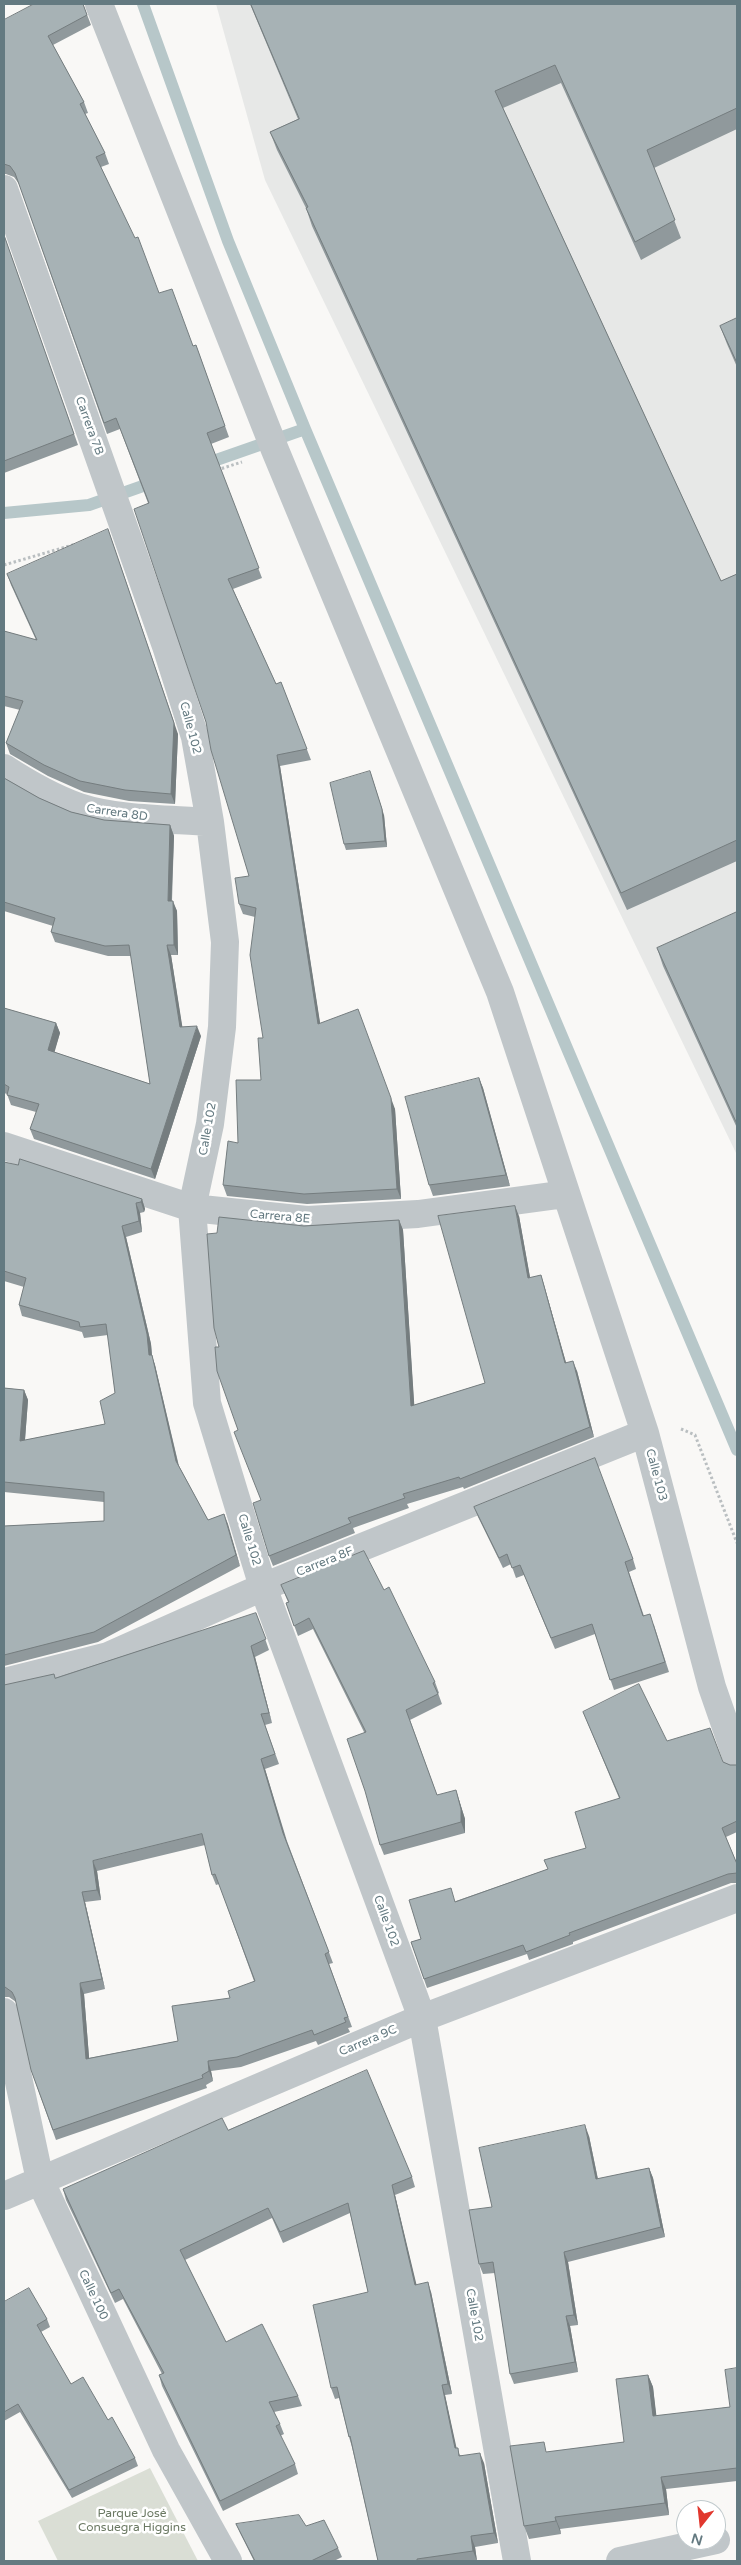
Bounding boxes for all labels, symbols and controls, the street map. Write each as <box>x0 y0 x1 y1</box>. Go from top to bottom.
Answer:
street label: Carrera 7B <box>72 395 106 457</box>
street label: Calle 102 <box>176 700 204 756</box>
street label: Carrera 8D <box>85 802 149 824</box>
street label: Calle 102 <box>196 1101 220 1157</box>
street label: Carrera 8E <box>249 1207 311 1227</box>
street label: Calle 103 <box>642 1447 670 1503</box>
street label: Calle 102 <box>234 1512 264 1568</box>
street label: Carrera 8F <box>294 1544 356 1580</box>
street label: Calle 102 <box>370 1893 402 1949</box>
street label: Carrera 9C <box>337 2022 399 2060</box>
street label: Calle 100 <box>75 2268 111 2322</box>
street label: Calle 102 <box>462 2287 486 2343</box>
north arrow <box>676 2500 726 2550</box>
park label: Parque José Consuegra Higgins <box>78 2507 186 2535</box>
text: N <box>689 2529 705 2549</box>

